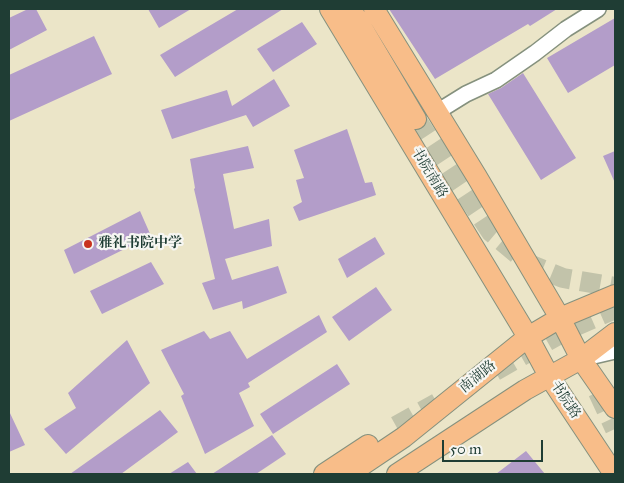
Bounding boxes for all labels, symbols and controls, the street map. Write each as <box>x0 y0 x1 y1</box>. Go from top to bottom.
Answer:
street label: 书院南路 <box>407 145 451 201</box>
place label: 雅礼书院中学 <box>98 236 182 252</box>
marker: 雅礼书院中学 <box>82 238 94 250</box>
street label: 南湖路 <box>456 357 500 397</box>
street label: 书院路 <box>546 378 584 422</box>
scale bar <box>444 430 545 462</box>
text: 50 m <box>450 440 482 458</box>

